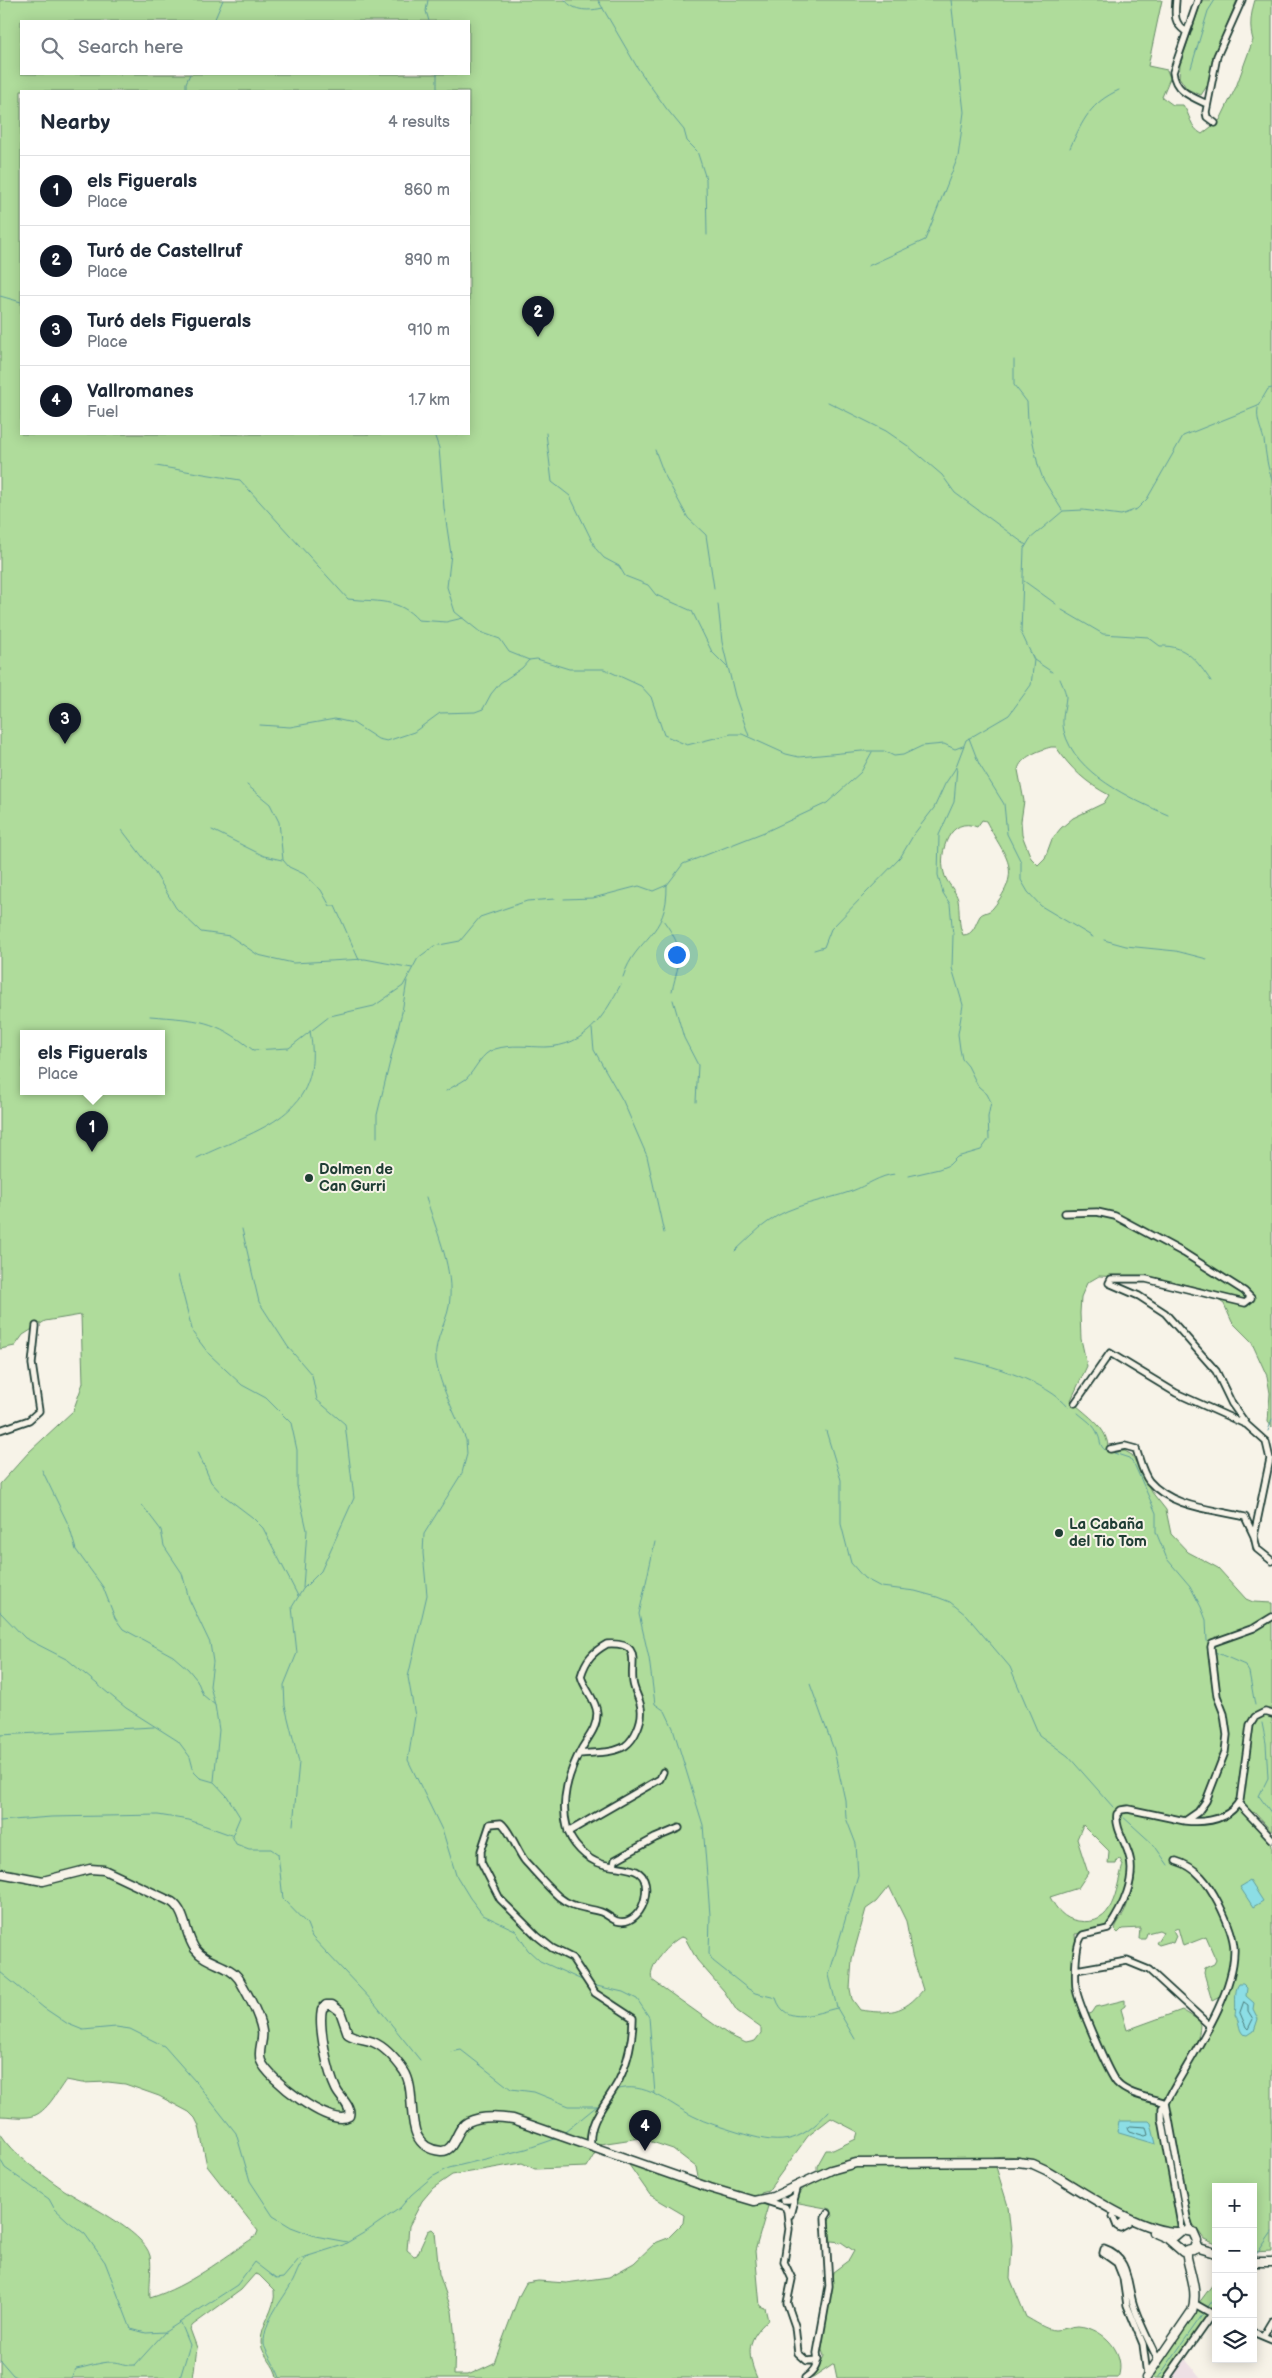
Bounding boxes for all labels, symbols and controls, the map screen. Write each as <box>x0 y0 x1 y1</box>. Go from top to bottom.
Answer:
search box <box>20 20 470 75</box>
icon: search <box>38 34 66 62</box>
text: Search here <box>78 36 183 59</box>
text: Nearby <box>40 110 110 135</box>
text: 4 results <box>388 113 450 132</box>
text: els Figuerals <box>87 170 197 193</box>
text: 1 <box>53 181 59 200</box>
text: 860 m <box>404 181 450 200</box>
text: Place <box>87 193 128 212</box>
text: Turó de Castellruf <box>87 240 243 263</box>
text: 2 <box>51 251 61 270</box>
text: 890 m <box>404 251 450 270</box>
text: Place <box>87 263 128 282</box>
pin: 2 <box>522 296 554 337</box>
text: Turó dels Figuerals <box>87 310 251 333</box>
text: 3 <box>51 321 61 340</box>
text: 910 m <box>408 321 450 340</box>
text: Place <box>87 333 128 352</box>
text: Vallromanes <box>87 380 194 403</box>
text: 4 <box>51 391 61 410</box>
text: 1.7 km <box>408 391 450 410</box>
text: Fuel <box>87 403 118 422</box>
pin: 3 <box>49 703 81 744</box>
your location <box>664 942 690 968</box>
popup <box>20 1030 165 1095</box>
text: els Figuerals <box>37 1042 148 1065</box>
text: Place <box>37 1065 78 1084</box>
pin: 1 <box>76 1111 108 1152</box>
place label: Dolmen de Can Gurri <box>319 1160 393 1196</box>
marker: Dolmen de Can Gurri <box>303 1172 315 1184</box>
place label: La Cabaña del Tio Tom <box>1069 1515 1147 1551</box>
marker: La Cabaña del Tio Tom <box>1053 1527 1065 1539</box>
pin: 4 <box>629 2110 661 2151</box>
map controls <box>1212 2183 1257 2363</box>
button: + <box>1212 2183 1257 2228</box>
button: − <box>1212 2228 1257 2273</box>
button: locate <box>1212 2273 1257 2318</box>
button: layers <box>1212 2318 1257 2363</box>

